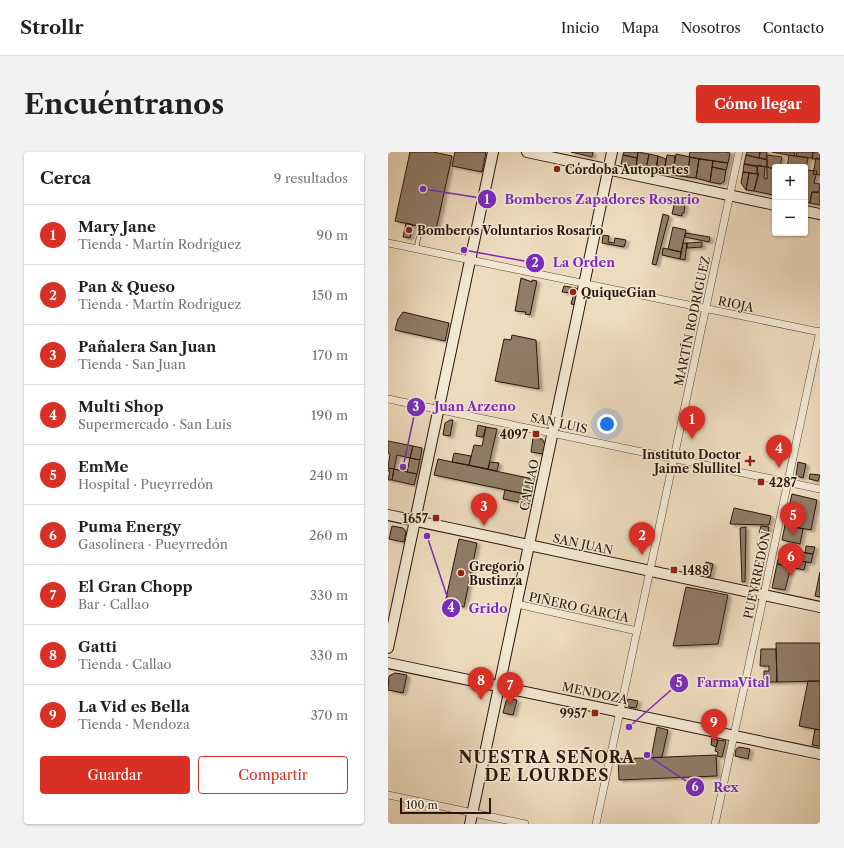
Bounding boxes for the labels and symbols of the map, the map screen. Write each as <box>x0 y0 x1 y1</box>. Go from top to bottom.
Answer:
place label: Córdoba Autopartes <box>565 162 689 177</box>
marker: Córdoba Autopartes <box>552 164 562 174</box>
callout: Bomberos Zapadores Rosario <box>477 187 708 212</box>
text: Bomberos Zapadores Rosario <box>504 191 700 207</box>
text: 1 <box>484 192 490 207</box>
place label: Bomberos Voluntarios Rosario <box>417 223 604 238</box>
marker: Bomberos Voluntarios Rosario <box>404 225 414 235</box>
callout: La Orden <box>525 250 623 275</box>
text: La Orden <box>553 254 615 270</box>
street label: MARTÍN RODRÍGUEZ <box>670 254 713 387</box>
text: 2 <box>531 255 539 270</box>
place label: QuiqueGian <box>581 285 657 300</box>
marker: QuiqueGian <box>568 287 578 297</box>
street label: RIOJA <box>717 293 756 315</box>
callout: Juan Arzeno <box>406 394 524 419</box>
text: Juan Arzeno <box>432 398 516 414</box>
text: 3 <box>413 399 420 414</box>
pin: 1 <box>679 406 705 439</box>
street label: SAN LUIS <box>529 410 589 436</box>
your location <box>597 414 617 434</box>
place label: 4097 <box>500 427 529 442</box>
marker: 4097 <box>531 429 541 439</box>
pin: 4 <box>766 435 792 468</box>
place label: Instituto Doctor Jaime Slullitel <box>642 447 741 476</box>
marker: Instituto Doctor Jaime Slullitel <box>744 455 756 467</box>
street label: CALLAO <box>516 458 542 512</box>
place label: 4287 <box>769 475 798 490</box>
marker: 4287 <box>756 477 766 487</box>
pin: 3 <box>471 493 497 526</box>
pin: 5 <box>780 502 806 535</box>
place label: 1657 <box>403 511 429 526</box>
marker: 1657 <box>431 513 441 523</box>
pin: 2 <box>629 522 655 555</box>
street label: PUEYRREDÓN <box>739 529 774 620</box>
street label: SAN JUAN <box>552 530 614 558</box>
pin: 6 <box>778 543 804 576</box>
place label: Gregorio Bustinza <box>469 559 525 588</box>
place label: 1488 <box>682 563 709 578</box>
marker: 1488 <box>669 565 679 575</box>
marker: Gregorio Bustinza <box>456 568 466 578</box>
street label: PIÑERO GARCÍA <box>528 588 632 625</box>
callout: Grido <box>441 596 515 621</box>
text: 4 <box>447 600 455 615</box>
text: Grido <box>469 600 507 616</box>
pin: 8 <box>468 667 494 700</box>
callout: FarmaVital <box>669 670 778 695</box>
pin: 7 <box>497 672 523 705</box>
text: FarmaVital <box>696 674 770 690</box>
text: 5 <box>676 675 683 690</box>
street label: MENDOZA <box>561 679 630 708</box>
place label: 9957 <box>560 706 588 721</box>
marker: 9957 <box>590 708 600 718</box>
pin: 9 <box>701 709 727 742</box>
district label: NUESTRA SEÑORA DE LOURDES <box>459 747 635 785</box>
callout: Rex <box>685 775 747 800</box>
text: 6 <box>691 779 699 794</box>
text: Rex <box>713 779 739 795</box>
scale bar <box>400 796 491 815</box>

